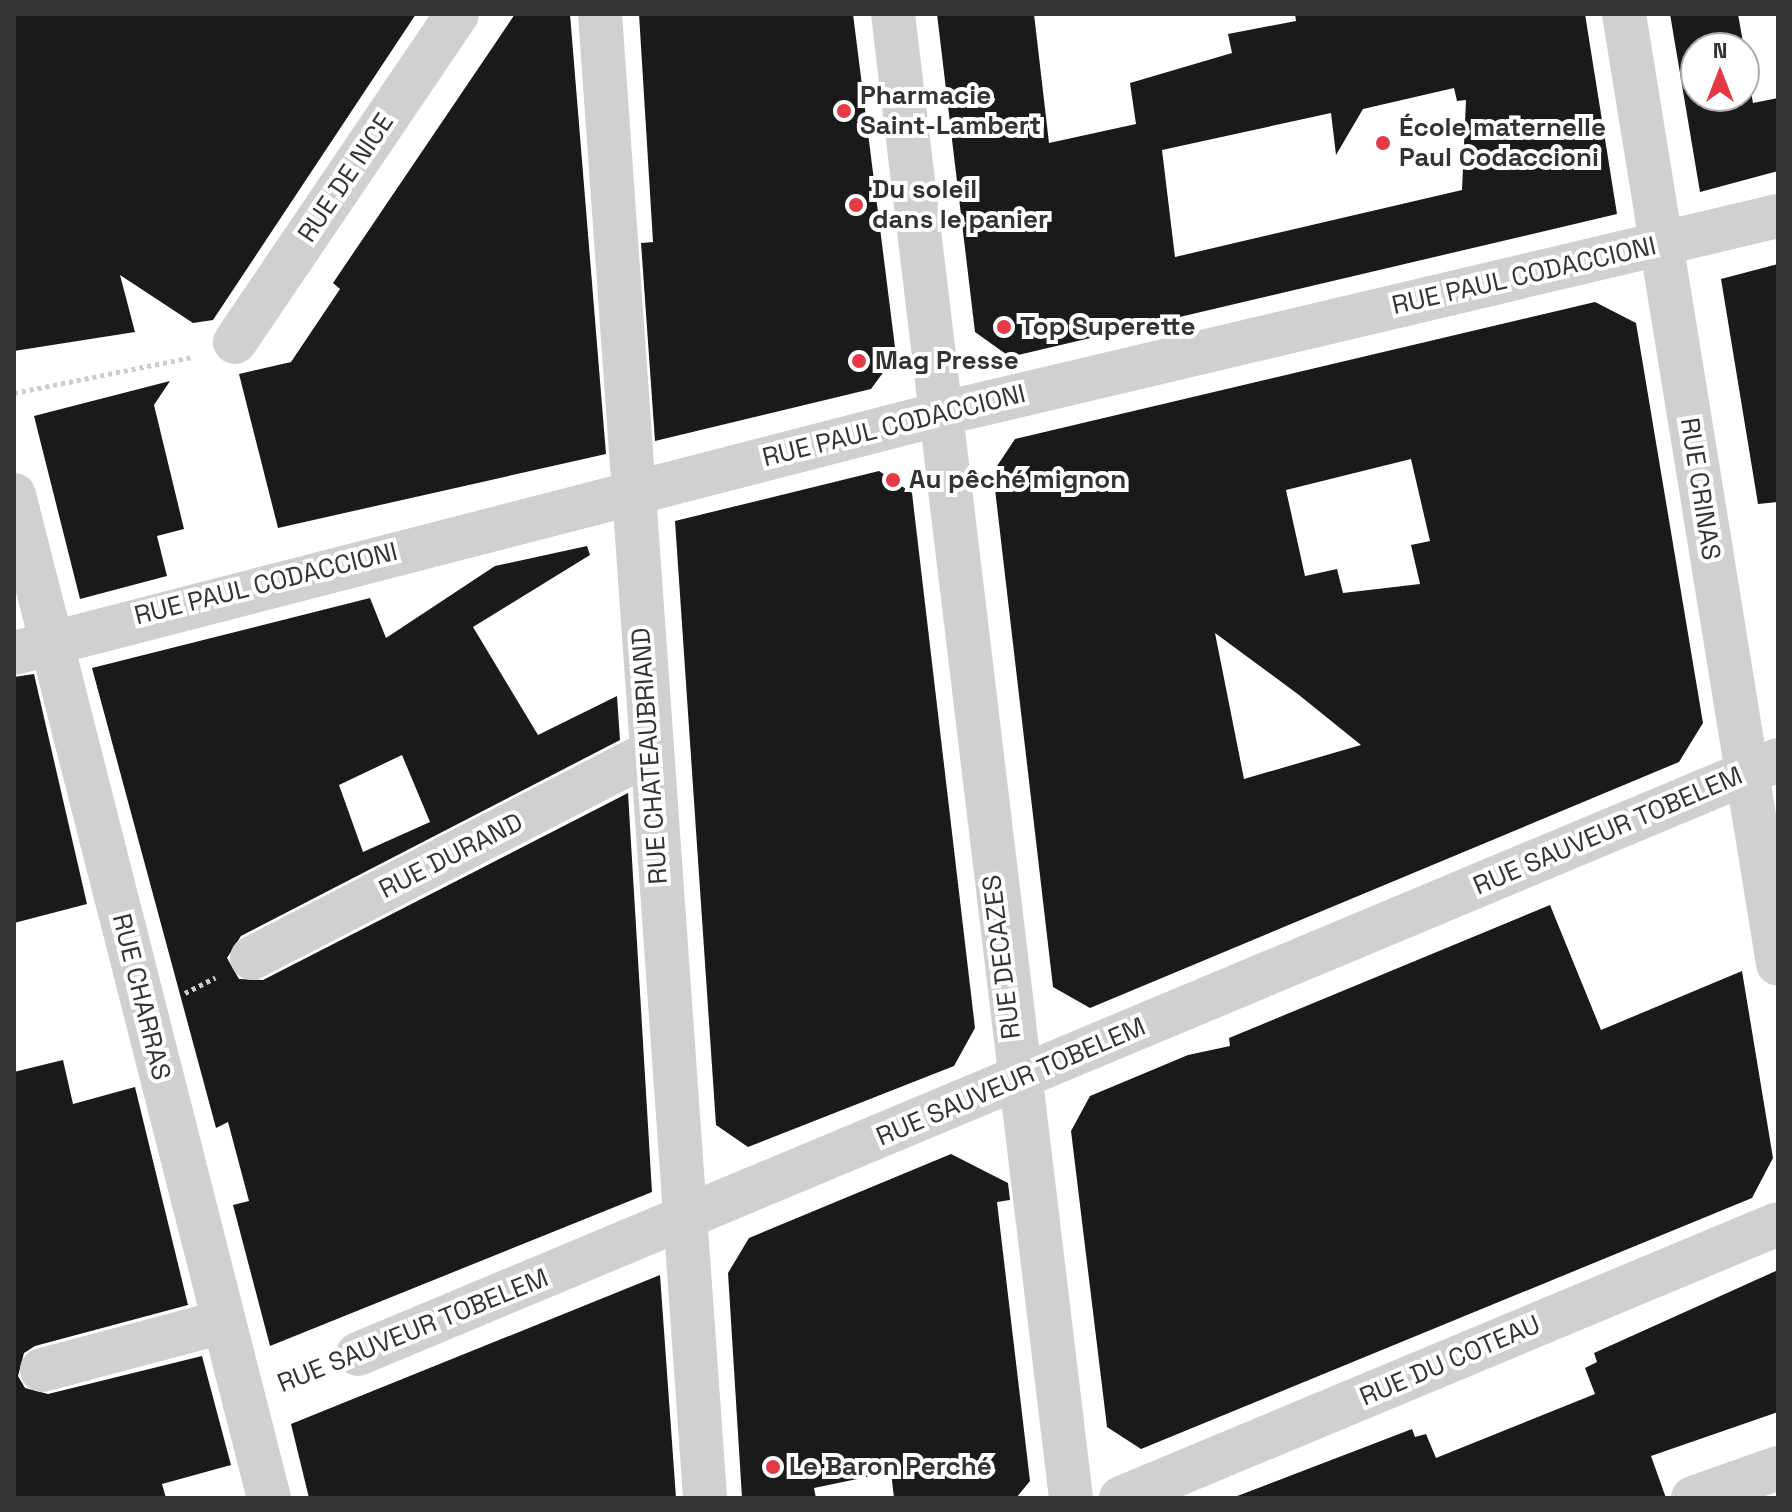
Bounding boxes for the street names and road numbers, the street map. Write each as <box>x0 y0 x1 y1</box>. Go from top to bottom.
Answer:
street label: RUE DE NICE <box>292 108 400 248</box>
street label: RUE PAUL CODACCIONI <box>1389 230 1659 322</box>
street label: RUE PAUL CODACCIONI <box>759 378 1029 474</box>
street label: RUE CRINAS <box>1673 415 1727 563</box>
street label: RUE PAUL CODACCIONI <box>131 536 401 632</box>
street label: RUE CHATEAUBRIAND <box>625 627 675 885</box>
street label: RUE SAUVEUR TOBELEM <box>1469 760 1747 902</box>
street label: RUE DURAND <box>374 806 528 906</box>
street label: RUE DECAZES <box>976 873 1028 1041</box>
street label: RUE CHARRAS <box>105 911 177 1083</box>
street label: RUE SAUVEUR TOBELEM <box>872 1011 1150 1153</box>
street label: RUE SAUVEUR TOBELEM <box>273 1262 553 1400</box>
street label: RUE DU COTEAU <box>1355 1309 1545 1413</box>

